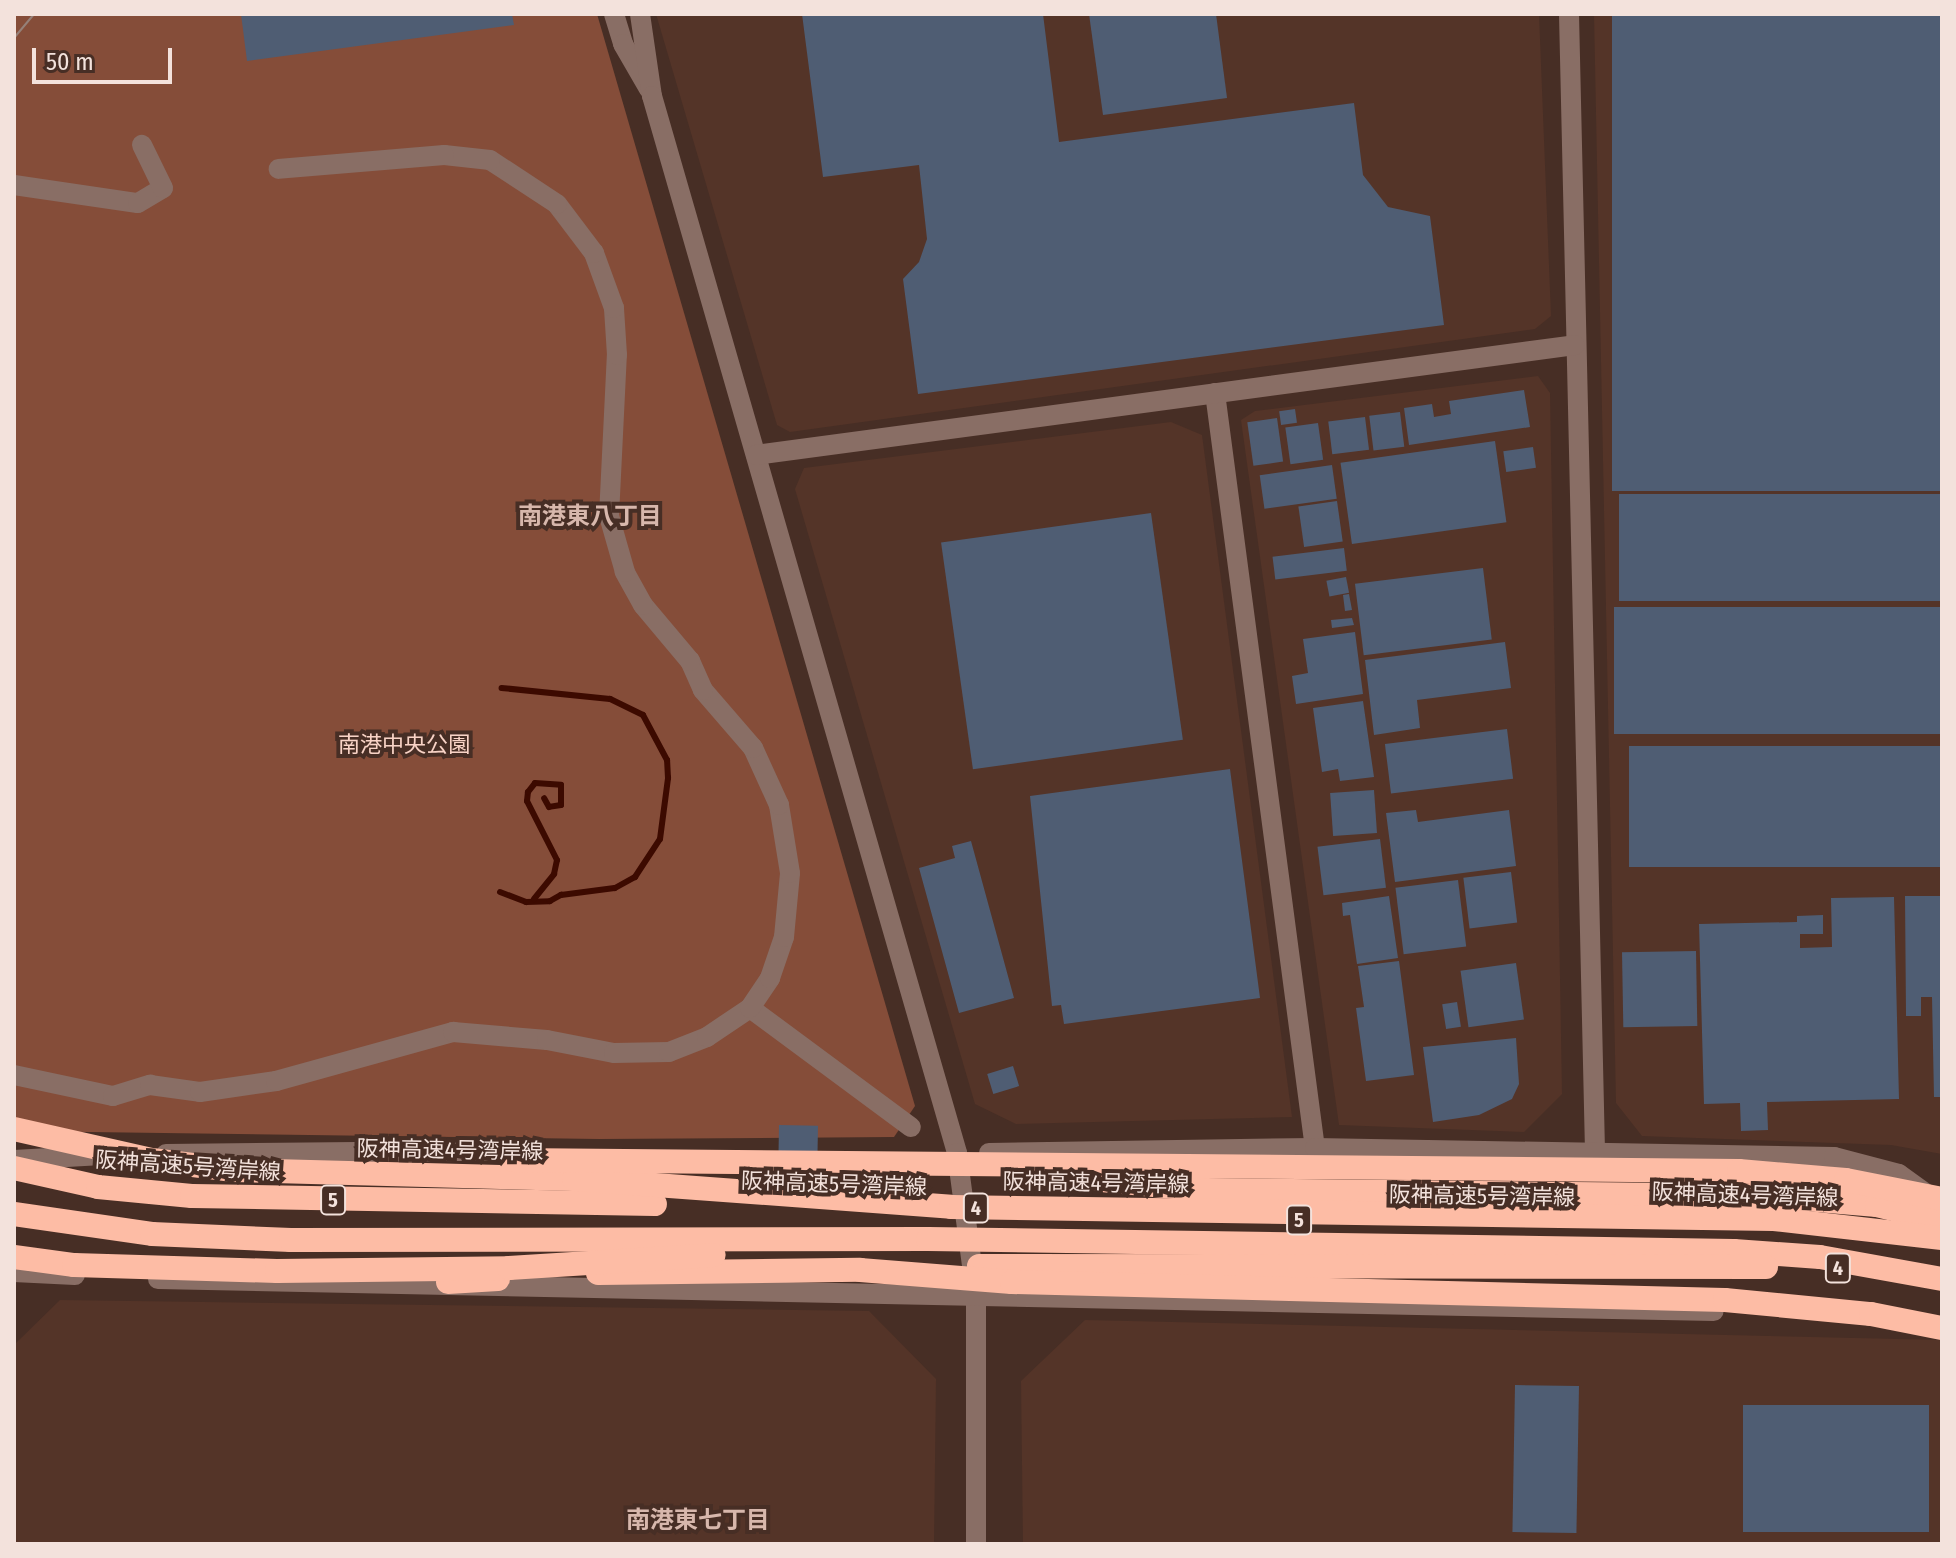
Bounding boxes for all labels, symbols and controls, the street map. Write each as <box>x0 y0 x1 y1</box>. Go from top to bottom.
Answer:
scale bar <box>36 32 176 82</box>
text: 50 m <box>46 48 94 76</box>
district label: 南港東八丁目 <box>518 503 662 531</box>
park label: 南港中央公園 <box>338 732 470 758</box>
street label: 阪神高速4号湾岸線 <box>356 1135 544 1165</box>
street label: 阪神高速5号湾岸線 <box>94 1146 282 1186</box>
street label: 阪神高速5号湾岸線 <box>741 1168 927 1200</box>
street label: 阪神高速4号湾岸線 <box>1002 1168 1190 1198</box>
street label: 阪神高速4号湾岸線 <box>1651 1179 1839 1211</box>
street label: 阪神高速5号湾岸線 <box>1389 1181 1575 1211</box>
road number: 5 <box>319 1184 347 1216</box>
road number: 4 <box>962 1192 990 1224</box>
road number: 5 <box>1285 1204 1313 1236</box>
road number: 4 <box>1824 1252 1852 1284</box>
district label: 南港東七丁目 <box>626 1507 770 1535</box>

